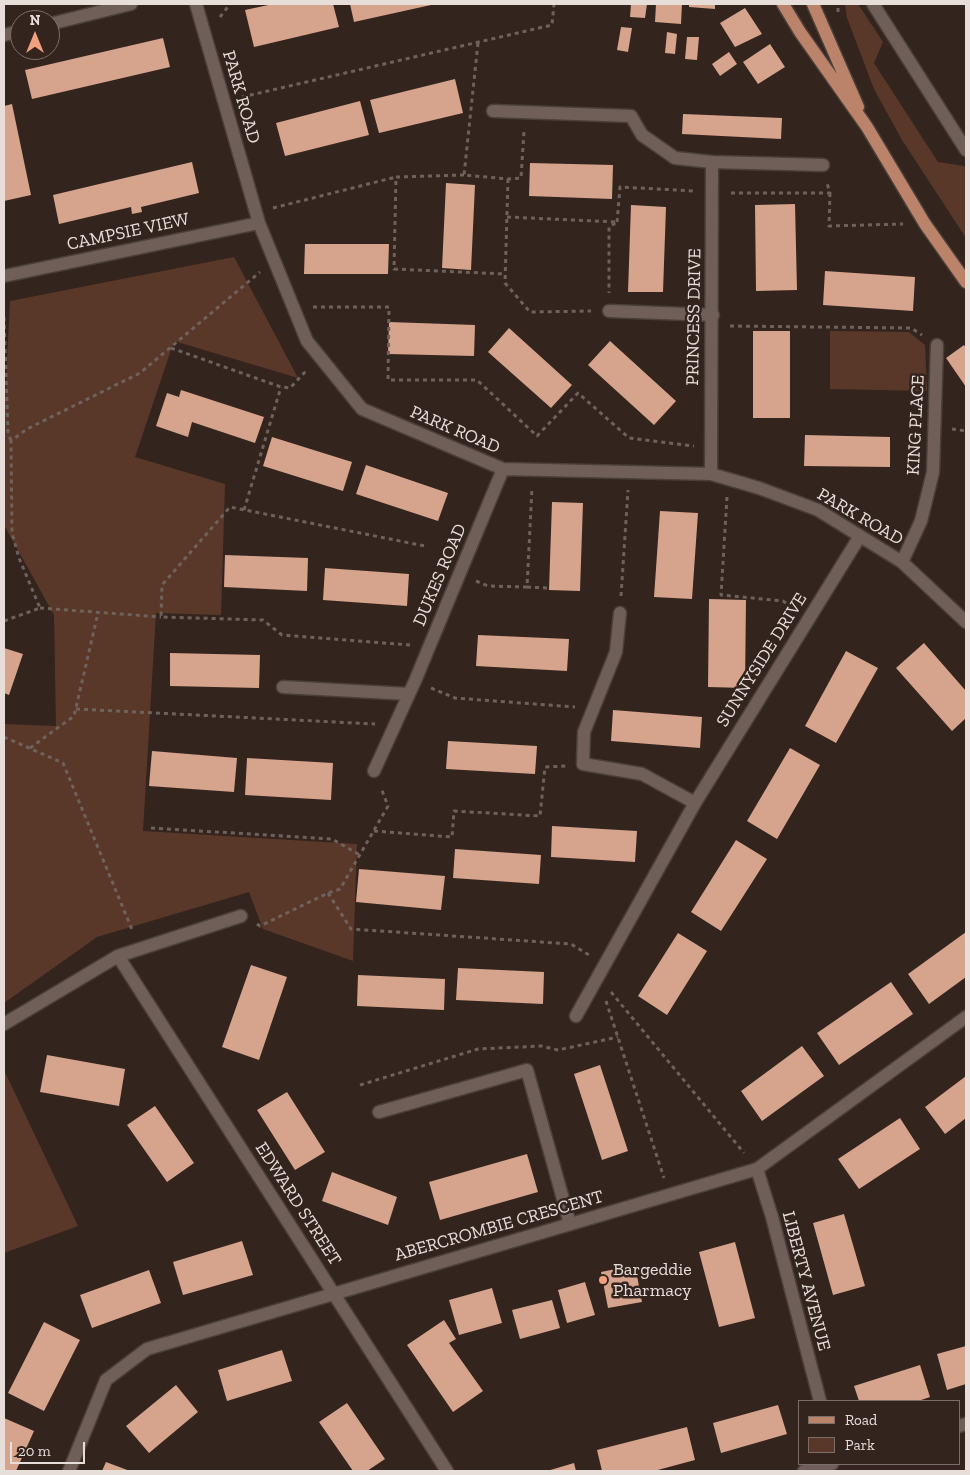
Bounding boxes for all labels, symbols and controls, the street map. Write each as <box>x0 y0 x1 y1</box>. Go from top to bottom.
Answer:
north arrow <box>10 10 60 60</box>
text: N <box>30 12 40 29</box>
street label: PARK ROAD <box>217 48 265 146</box>
street label: CAMPSIE VIEW <box>65 209 191 255</box>
street label: PRINCESS DRIVE <box>682 248 706 386</box>
street label: KING PLACE <box>903 374 929 476</box>
street label: PARK ROAD <box>407 401 503 459</box>
street label: PARK ROAD <box>813 484 907 550</box>
street label: DUKES ROAD <box>409 521 471 629</box>
street label: SUNNYSIDE DRIVE <box>712 589 812 731</box>
street label: EDWARD STREET <box>250 1138 346 1270</box>
street label: ABERCROMBIE CRESCENT <box>392 1186 606 1266</box>
street label: LIBERTY AVENUE <box>777 1209 835 1353</box>
place label: Bargeddie Pharmacy <box>613 1259 692 1302</box>
marker: Bargeddie Pharmacy <box>597 1274 609 1286</box>
legend <box>798 1400 960 1465</box>
text: Road <box>845 1411 877 1429</box>
scale bar <box>12 1432 88 1464</box>
text: Park <box>845 1436 875 1454</box>
text: 20 m <box>18 1442 51 1460</box>

